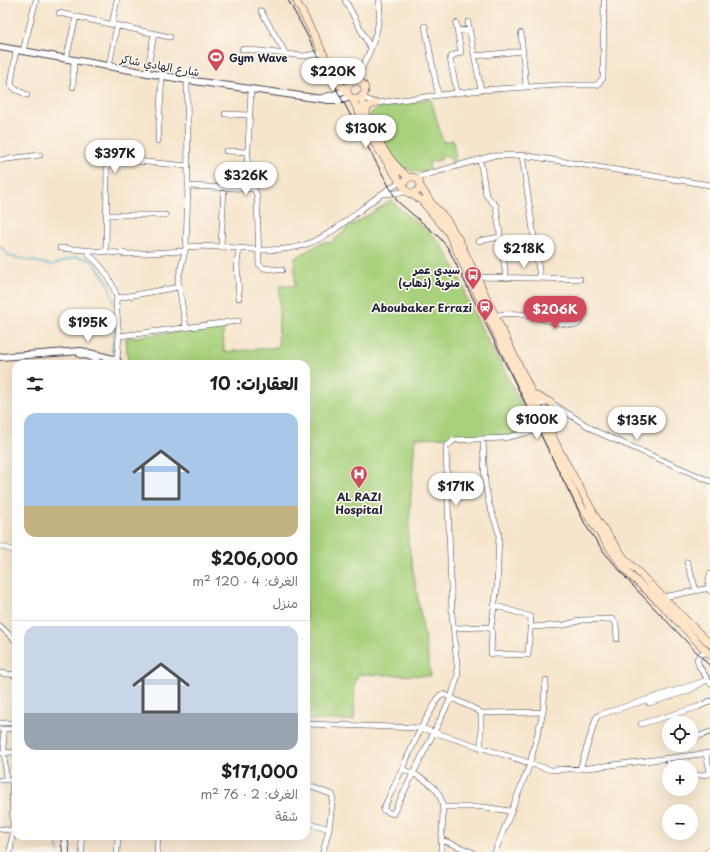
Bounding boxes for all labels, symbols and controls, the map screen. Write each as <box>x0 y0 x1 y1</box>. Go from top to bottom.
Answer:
sports icon: Gym Wave <box>206 47 226 72</box>
street label: شارع الهادي شاكر <box>118 49 201 81</box>
place label: Gym Wave <box>229 49 288 66</box>
pin: $220K <box>305 58 361 92</box>
text: $220K <box>310 61 356 80</box>
pin: $130K <box>338 115 394 149</box>
text: $130K <box>345 118 387 137</box>
pin: $397K <box>87 140 143 174</box>
text: $397K <box>94 143 136 162</box>
pin: $326K <box>218 162 274 196</box>
text: $326K <box>224 165 268 184</box>
pin: $218K <box>496 235 552 269</box>
text: $218K <box>503 238 545 257</box>
place label: سيدي عمر منوبة (ذهاب) <box>398 261 460 291</box>
bus stop icon: سيدي عمر منوبة (ذهاب) <box>463 265 483 290</box>
pin: $206K <box>527 296 583 330</box>
station icon: Aboubaker Errazi <box>475 297 495 322</box>
place label: Aboubaker Errazi <box>372 299 472 316</box>
text: $206K <box>532 299 578 318</box>
pin: $195K <box>60 309 116 343</box>
text: $195K <box>68 312 108 331</box>
text: العقارات: 10 <box>210 370 298 396</box>
icon: filters <box>24 373 46 395</box>
pin: $100K <box>509 406 565 440</box>
pin: $135K <box>609 407 665 441</box>
text: $100K <box>516 409 558 428</box>
text: $135K <box>617 410 657 429</box>
icon: home <box>125 439 197 511</box>
hospital icon: AL RAZI Hospital <box>349 464 369 489</box>
pin: $171K <box>428 473 484 507</box>
text: $171K <box>438 476 474 495</box>
place label: AL RAZI Hospital <box>335 488 383 518</box>
text: $206,000 <box>211 545 298 571</box>
text: الغرف: 4 · 120 m² <box>192 571 298 590</box>
text: منزل <box>272 593 298 612</box>
icon: home <box>125 652 197 724</box>
map controls <box>662 716 698 840</box>
button: locate <box>662 716 698 752</box>
text: $171,000 <box>221 758 298 784</box>
button: + <box>662 760 698 796</box>
text: الغرف: 2 · 76 m² <box>200 784 298 803</box>
button: − <box>662 804 698 840</box>
text: شقة <box>275 806 298 825</box>

